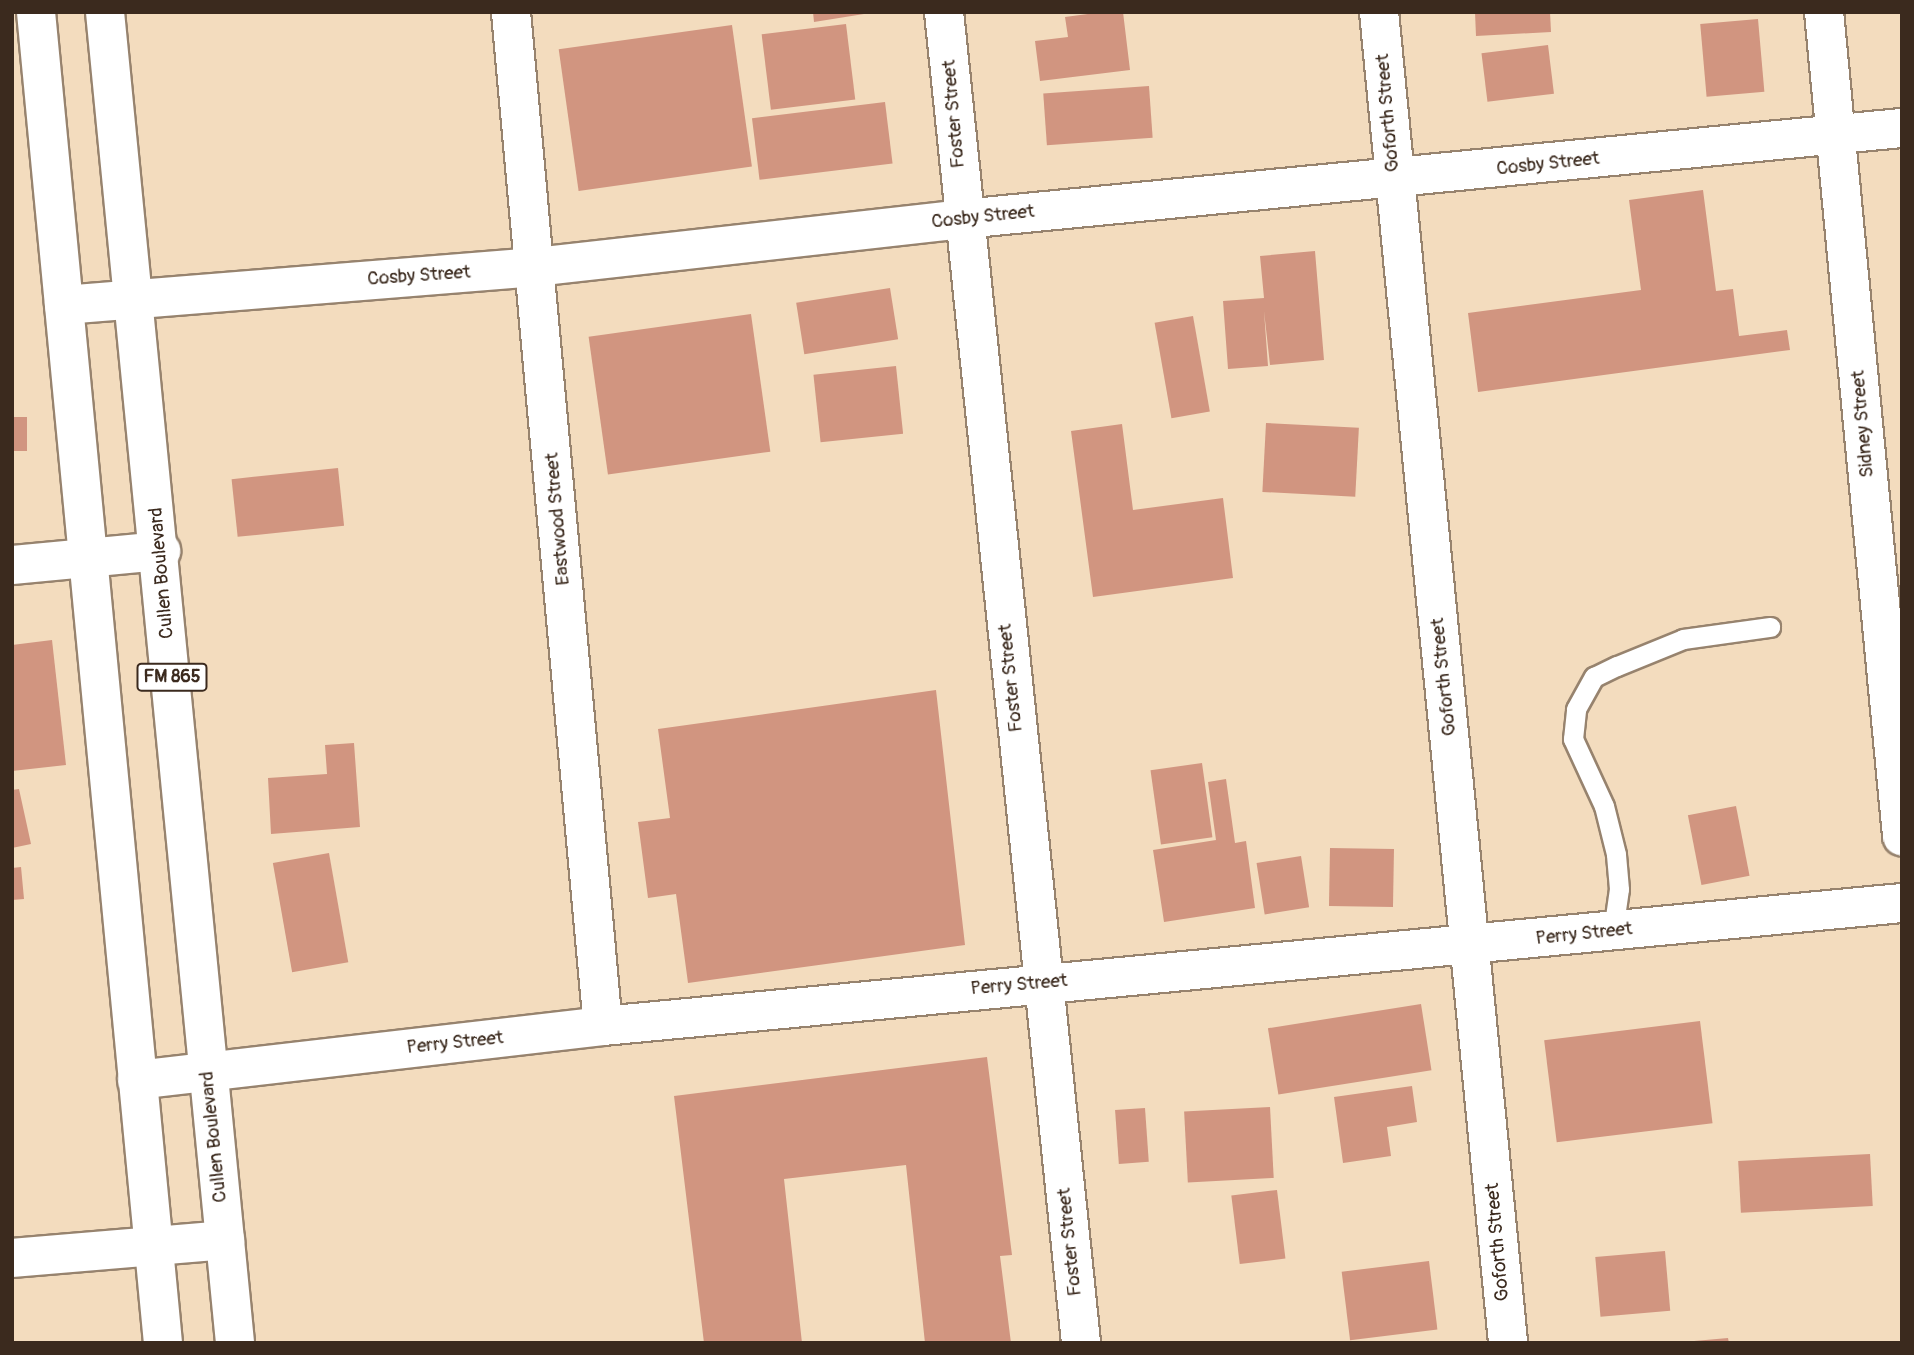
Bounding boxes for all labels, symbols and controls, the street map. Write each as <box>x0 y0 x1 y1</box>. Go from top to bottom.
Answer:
street label: Goforth Street <box>1371 53 1405 173</box>
street label: Foster Street <box>938 59 970 169</box>
street label: Cosby Street <box>1495 147 1601 181</box>
street label: Cosby Street <box>930 200 1036 234</box>
street label: Cosby Street <box>367 261 471 291</box>
street label: Sidney Street <box>1847 369 1879 479</box>
street label: Eastwood Street <box>541 452 575 586</box>
street label: Cullen Boulevard <box>145 506 179 640</box>
street label: Goforth Street <box>1426 617 1462 737</box>
street label: Foster Street <box>994 623 1028 733</box>
road number: FM 865 <box>135 662 209 692</box>
street label: Perry Street <box>1534 918 1634 950</box>
street label: Perry Street <box>970 969 1068 1001</box>
street label: Perry Street <box>405 1027 505 1059</box>
street label: Cullen Boulevard <box>196 1070 232 1204</box>
street label: Goforth Street <box>1481 1182 1515 1302</box>
street label: Foster Street <box>1053 1187 1087 1297</box>

